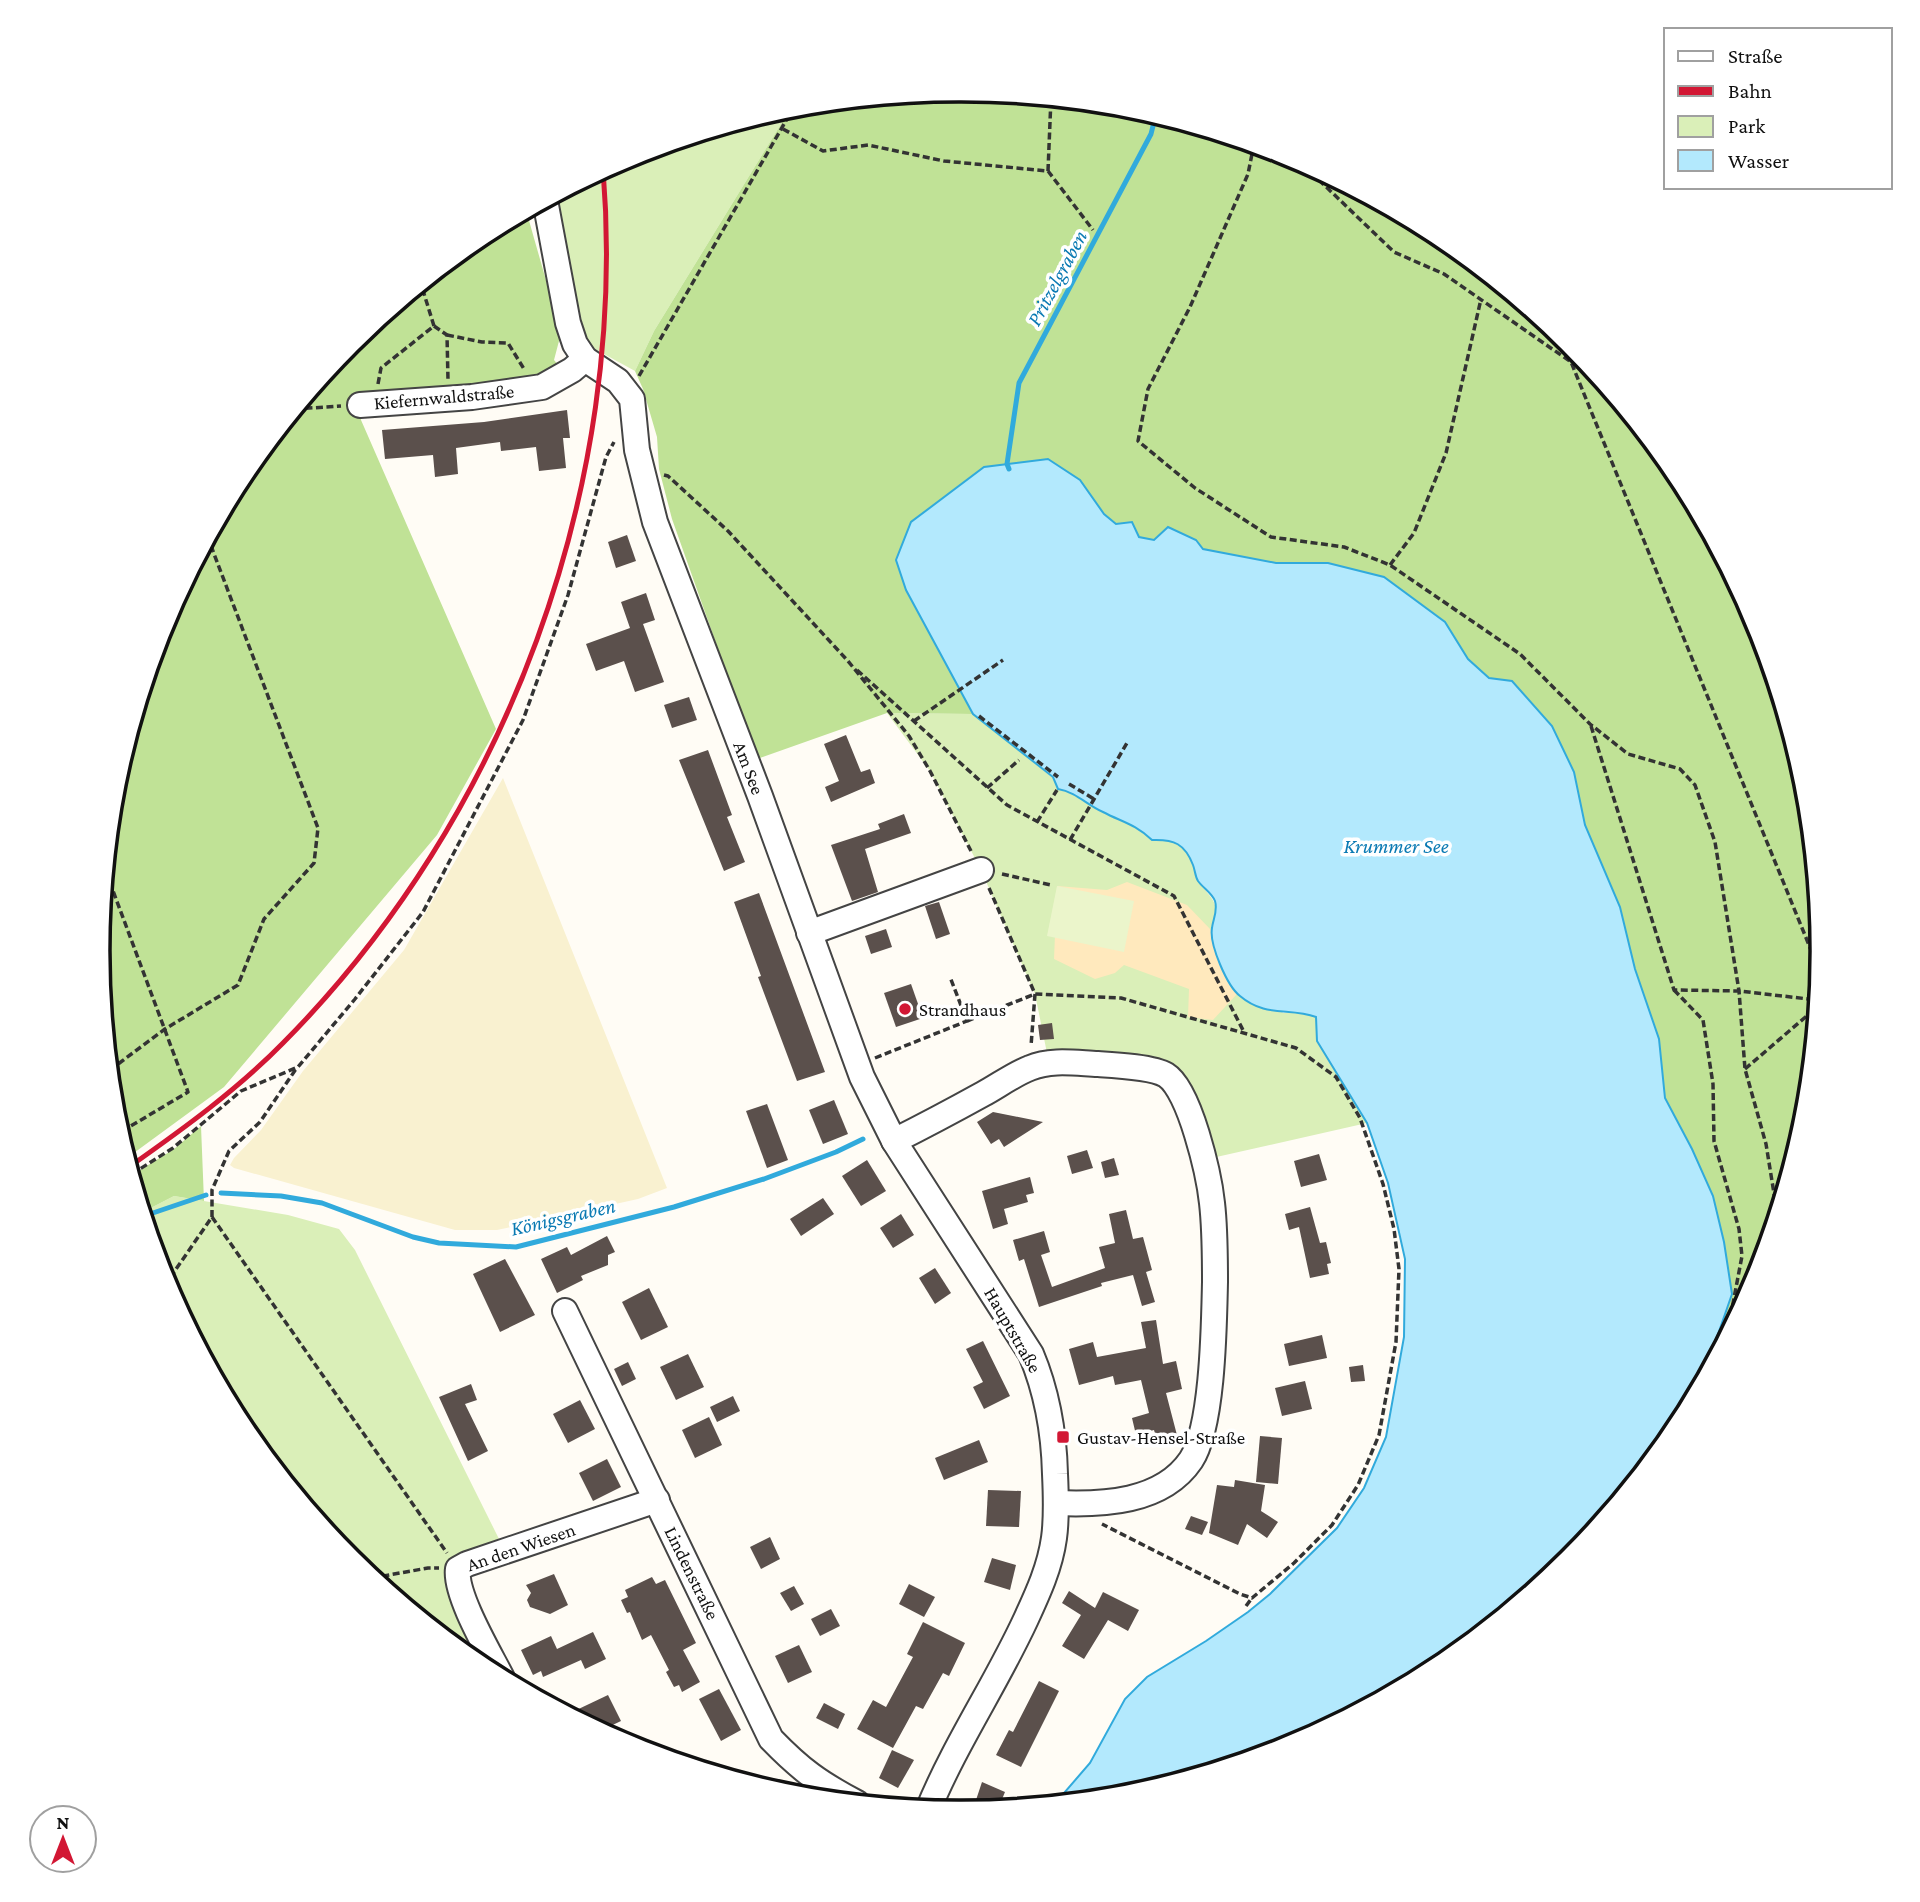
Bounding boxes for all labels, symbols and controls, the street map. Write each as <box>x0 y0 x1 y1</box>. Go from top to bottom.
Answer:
legend <box>1664 28 1892 189</box>
text: Straße <box>1728 44 1782 68</box>
text: Bahn <box>1728 79 1772 103</box>
text: Park <box>1728 114 1765 138</box>
text: Wasser <box>1728 149 1790 173</box>
water label: Pritzelgraben <box>1022 226 1092 330</box>
street label: Kiefernwaldstraße <box>373 380 515 414</box>
street label: Am See <box>729 738 769 798</box>
water label: Krummer See <box>1343 834 1449 858</box>
place label: Strandhaus <box>919 999 1006 1020</box>
marker: Strandhaus <box>897 1001 913 1017</box>
water label: Königsgraben <box>508 1193 618 1241</box>
street label: Hauptstraße <box>980 1283 1046 1377</box>
place label: Gustav-Hensel-Straße <box>1077 1427 1245 1448</box>
marker: Gustav-Hensel-Straße <box>1055 1429 1071 1445</box>
street label: An den Wiesen <box>464 1519 578 1575</box>
street label: Lindenstraße <box>660 1523 724 1623</box>
north arrow <box>28 1804 98 1874</box>
text: N <box>57 1812 70 1833</box>

